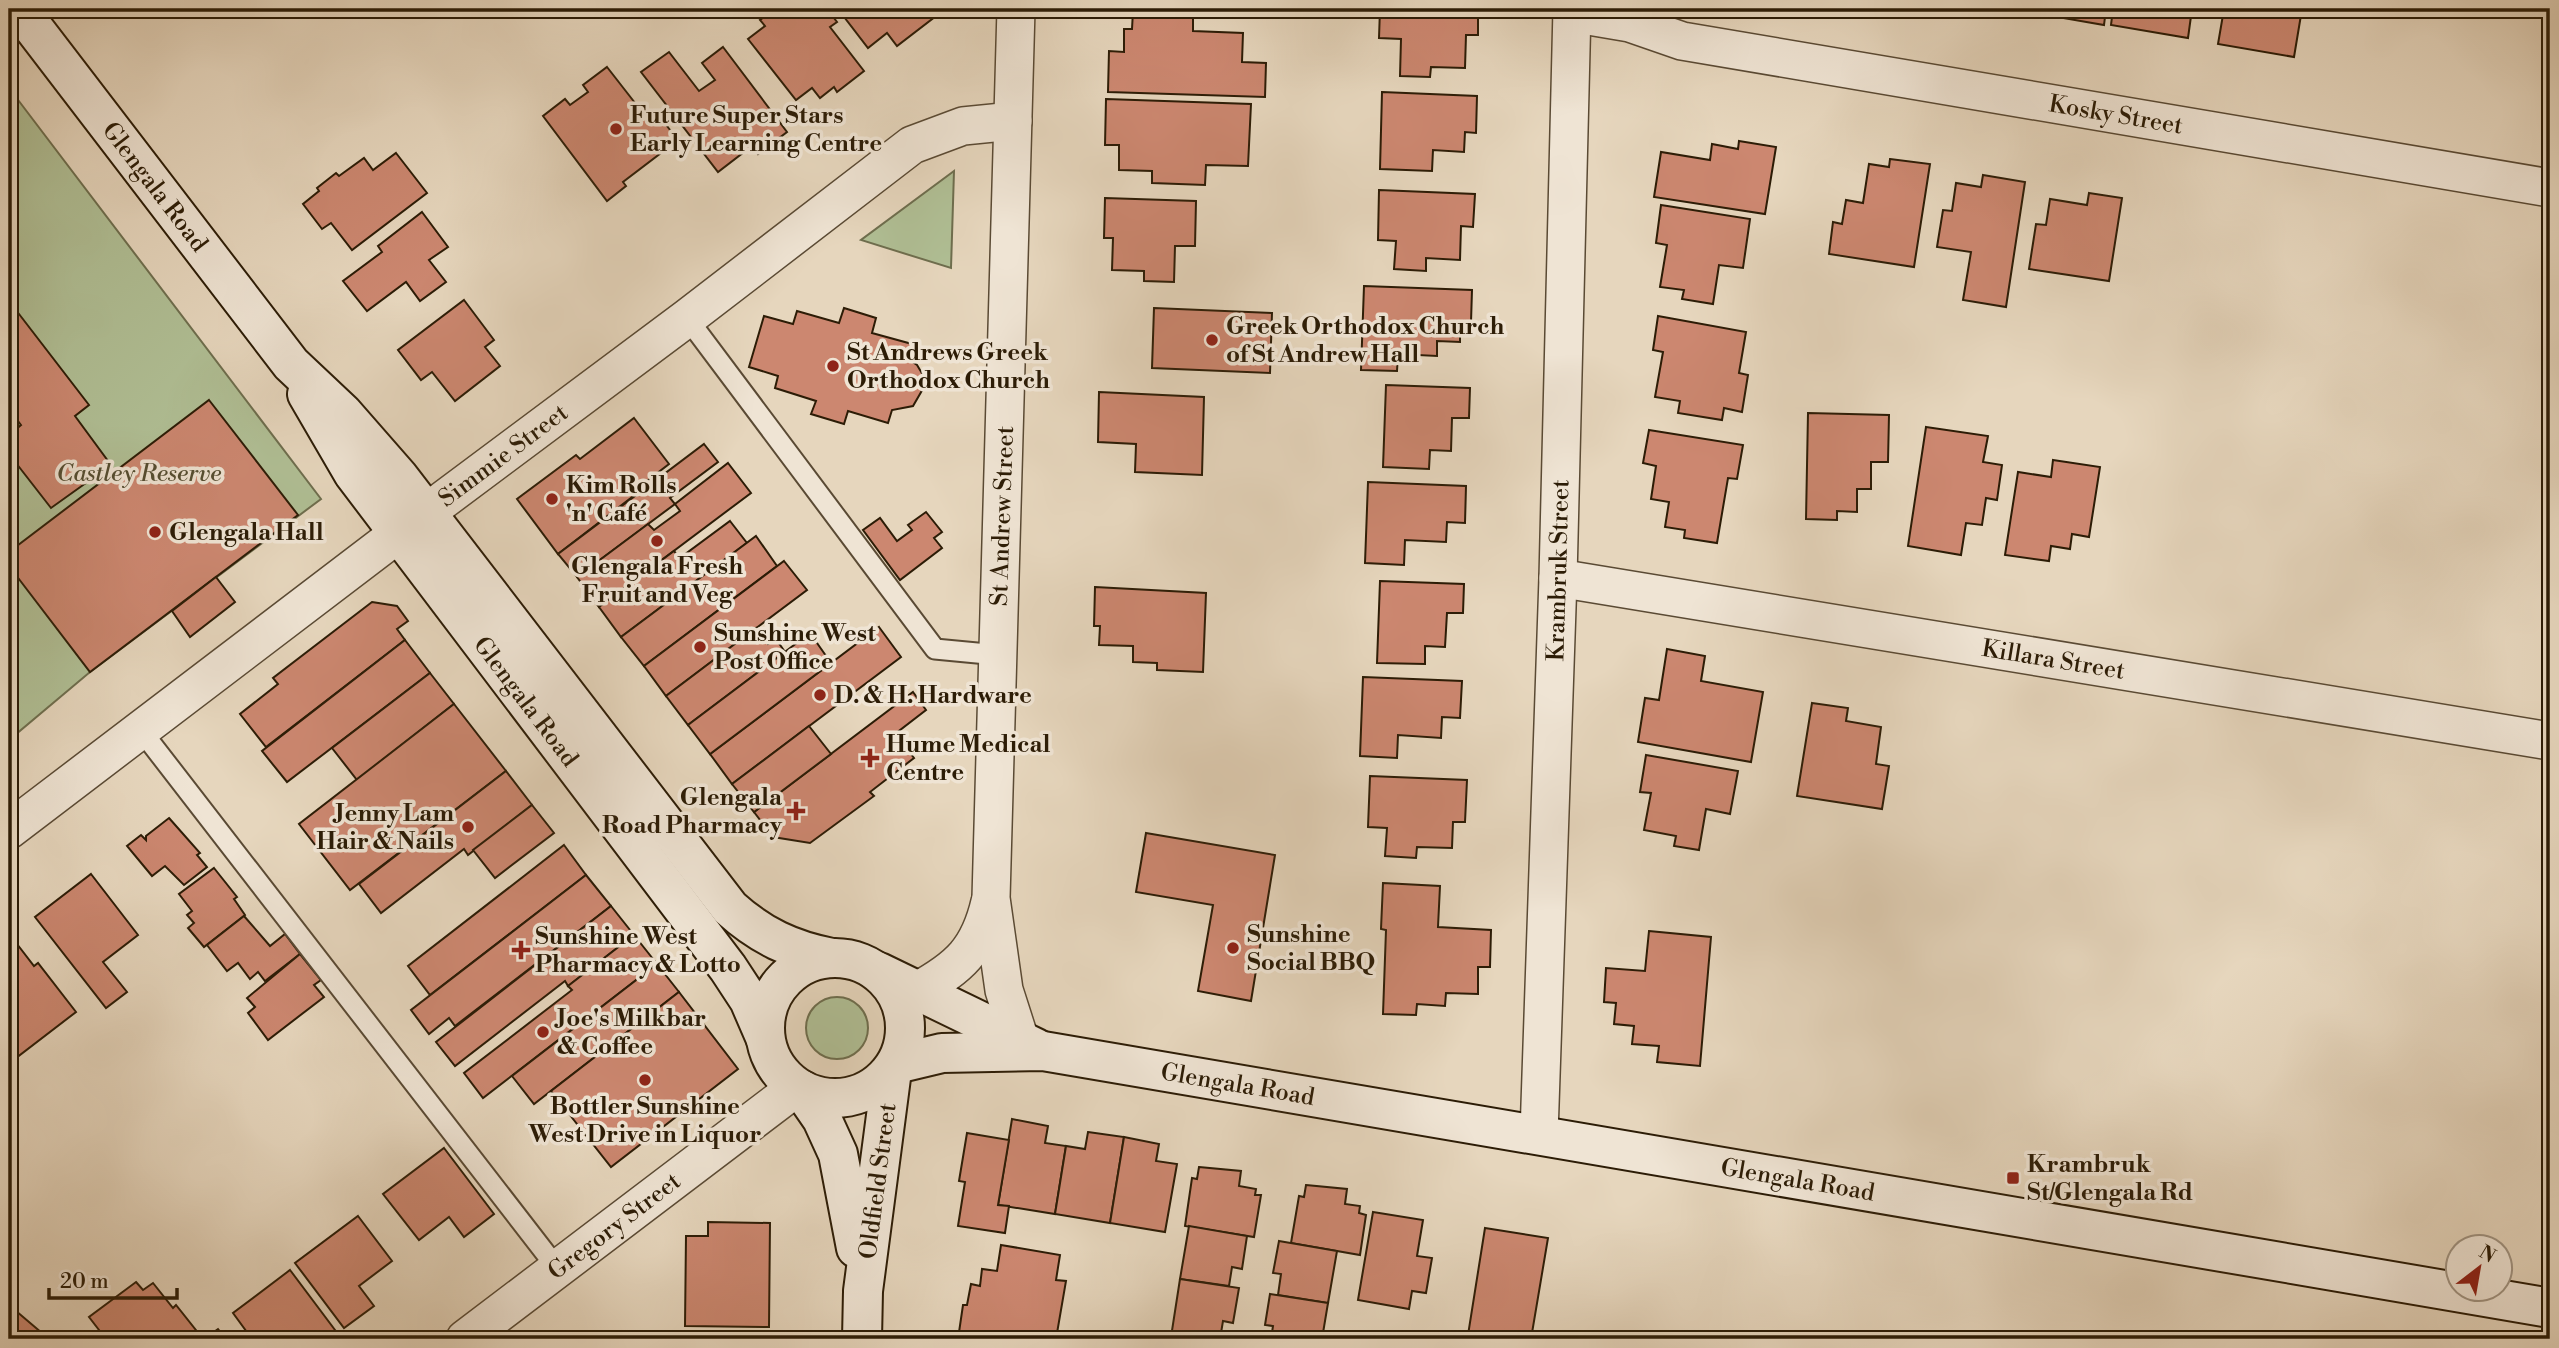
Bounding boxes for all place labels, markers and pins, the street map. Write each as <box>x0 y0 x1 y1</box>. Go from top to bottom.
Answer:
place label: Future Super Stars Early Learning Centre <box>630 101 882 159</box>
marker: Future Super Stars Early Learning Centre <box>608 121 624 137</box>
place label: Greek Orthodox Church of St Andrew Hall <box>1226 312 1504 370</box>
marker: Greek Orthodox Church of St Andrew Hall <box>1204 332 1220 348</box>
place label: St Andrews Greek Orthodox Church <box>847 338 1050 396</box>
marker: St Andrews Greek Orthodox Church <box>825 358 841 374</box>
place label: Kim Rolls 'n' Café <box>566 471 677 529</box>
marker: Kim Rolls 'n' Café <box>544 491 560 507</box>
place label: Glengala Hall <box>169 518 324 548</box>
marker: Glengala Hall <box>147 524 163 540</box>
marker: Glengala Fresh Fruit and Veg <box>649 533 665 549</box>
place label: Glengala Fresh Fruit and Veg <box>571 552 743 610</box>
place label: Sunshine West Post Office <box>714 619 876 677</box>
marker: Sunshine West Post Office <box>692 639 708 655</box>
place label: D. & H. Hardware <box>834 681 1032 711</box>
marker: D. & H. Hardware <box>812 687 828 703</box>
place label: Hume Medical Centre <box>886 730 1051 788</box>
marker: Hume Medical Centre <box>860 748 880 768</box>
place label: Glengala Road Pharmacy <box>602 783 783 841</box>
place label: Jenny Lam Hair & Nails <box>316 799 454 857</box>
marker: Glengala Road Pharmacy <box>788 803 804 819</box>
marker: Jenny Lam Hair & Nails <box>460 819 476 835</box>
place label: Sunshine Social BBQ <box>1247 920 1375 978</box>
place label: Sunshine West Pharmacy & Lotto <box>535 922 741 980</box>
marker: Sunshine Social BBQ <box>1225 940 1241 956</box>
marker: Sunshine West Pharmacy & Lotto <box>513 942 529 958</box>
place label: Joe's Milkbar & Coffee <box>554 1004 706 1062</box>
marker: Joe's Milkbar & Coffee <box>535 1024 551 1040</box>
marker: Bottler Sunshine West Drive in Liquor <box>637 1072 653 1088</box>
place label: Bottler Sunshine West Drive in Liquor <box>528 1092 761 1150</box>
place label: Krambruk St/Glengala Rd <box>2027 1150 2193 1208</box>
marker: Krambruk St/Glengala Rd <box>2005 1170 2021 1186</box>

